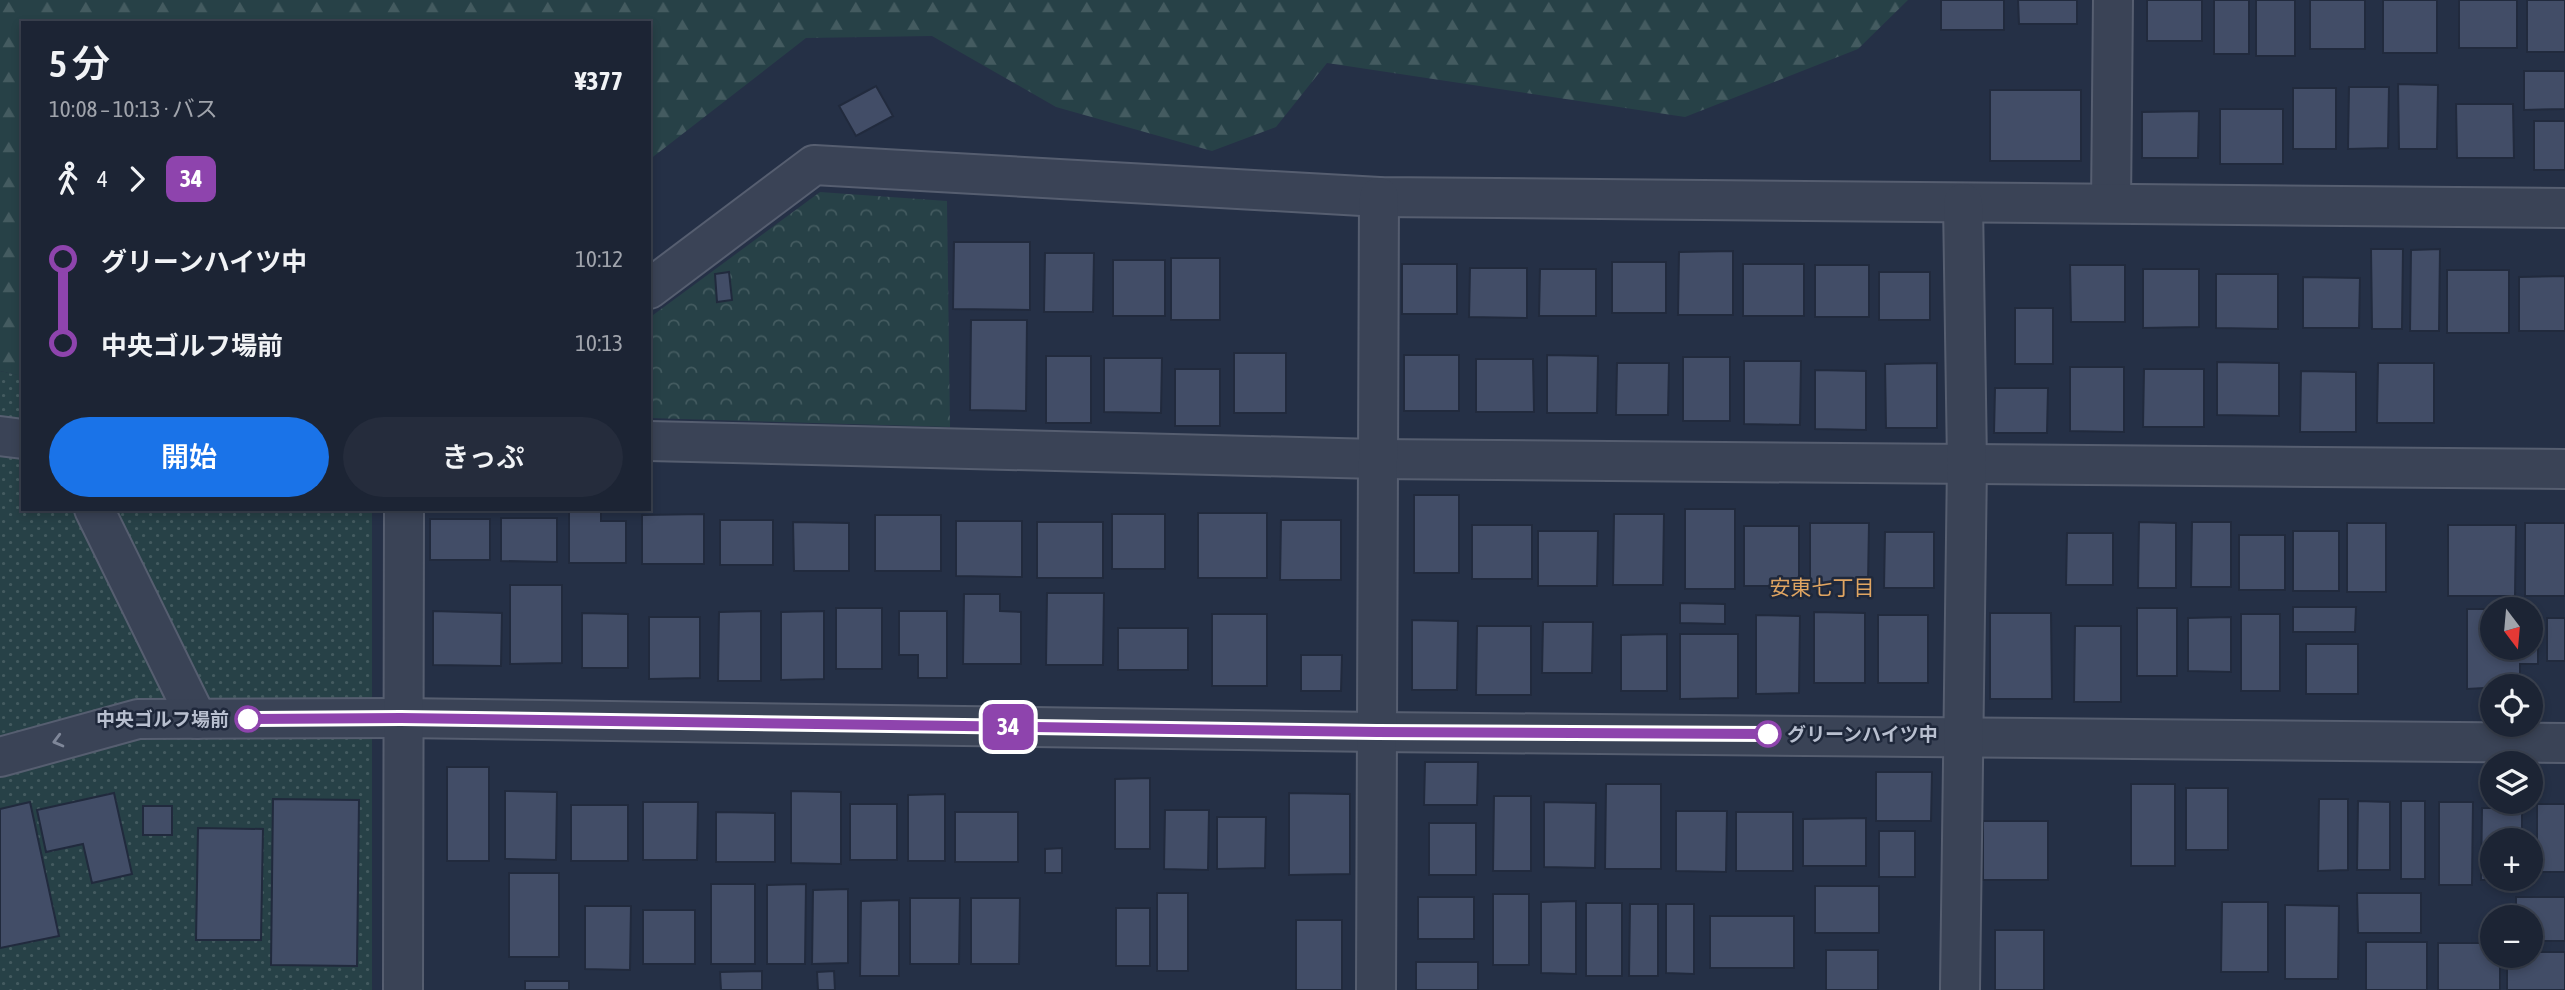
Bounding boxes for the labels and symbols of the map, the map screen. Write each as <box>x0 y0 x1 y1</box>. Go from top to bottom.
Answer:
district label: 安東七丁目 <box>1770 575 1875 599</box>
north arrow <box>2480 597 2543 660</box>
line badge: 34 <box>976 704 1040 750</box>
marker: 中央ゴルフ場前 <box>235 706 261 732</box>
place label: 中央ゴルフ場前 <box>96 708 229 730</box>
marker: グリーンハイツ中 <box>1755 721 1781 747</box>
place label: グリーンハイツ中 <box>1787 723 1938 745</box>
one-way arrow <box>52 733 64 747</box>

